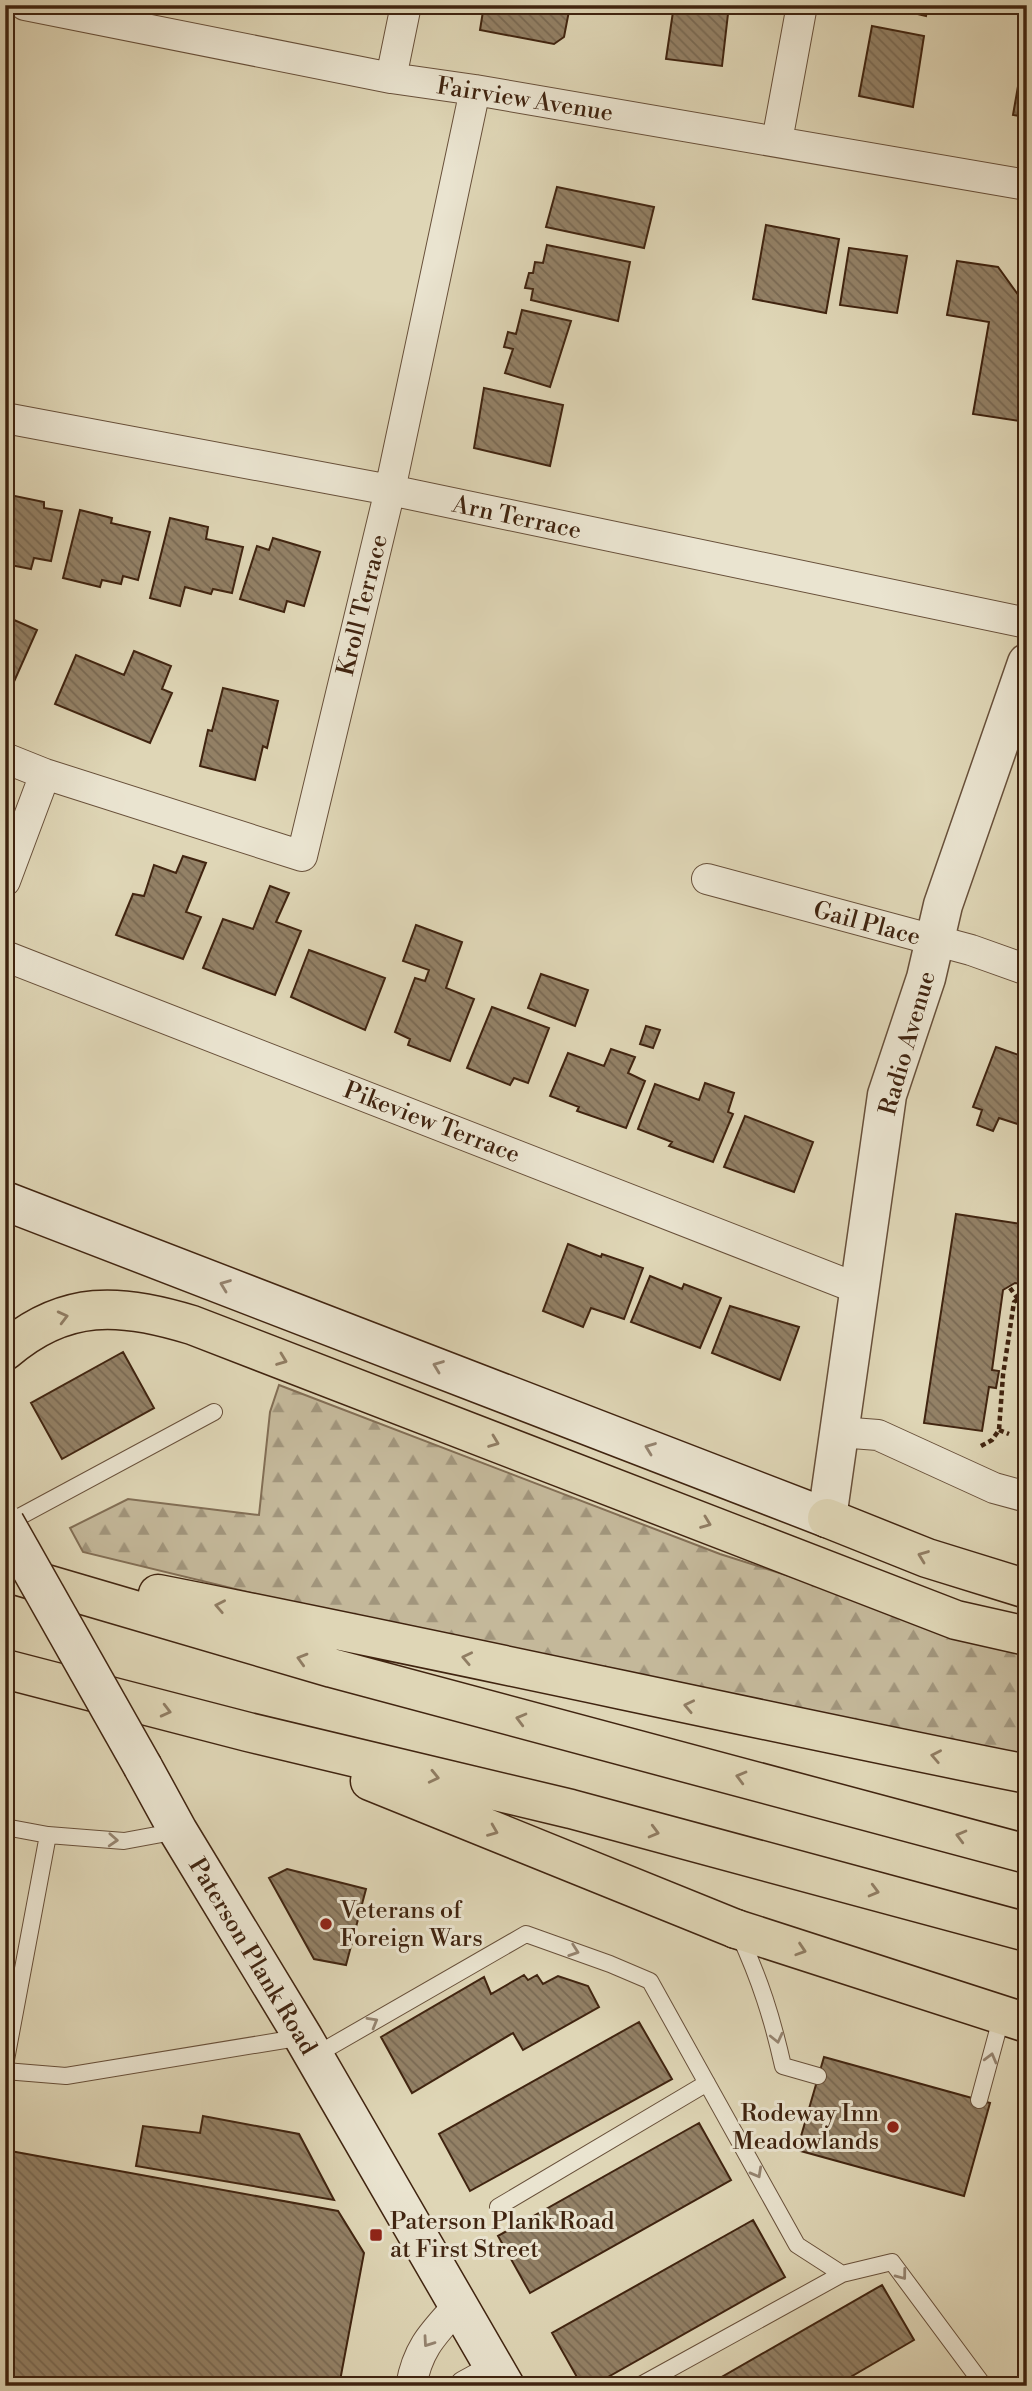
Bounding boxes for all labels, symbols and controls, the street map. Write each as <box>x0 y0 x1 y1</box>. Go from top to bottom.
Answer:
street label: Fairview Avenue <box>435 71 615 129</box>
street label: Arn Terrace <box>449 489 584 546</box>
street label: Kroll Terrace <box>331 531 395 679</box>
street label: Gail Place <box>810 895 924 953</box>
street label: Radio Avenue <box>873 968 943 1119</box>
street label: Pikeview Terrace <box>339 1076 524 1170</box>
one-way arrow <box>220 1279 232 1293</box>
one-way arrow <box>57 1311 69 1325</box>
one-way arrow <box>275 1351 287 1365</box>
one-way arrow <box>432 1361 444 1375</box>
one-way arrow <box>487 1433 499 1447</box>
one-way arrow <box>644 1442 656 1456</box>
one-way arrow <box>700 1515 712 1529</box>
one-way arrow <box>918 1550 930 1564</box>
one-way arrow <box>214 1600 226 1615</box>
one-way arrow <box>461 1651 473 1666</box>
one-way arrow <box>296 1653 308 1668</box>
one-way arrow <box>683 1699 695 1714</box>
one-way arrow <box>160 1703 172 1717</box>
one-way arrow <box>515 1712 527 1727</box>
one-way arrow <box>930 1750 942 1765</box>
one-way arrow <box>428 1768 440 1783</box>
one-way arrow <box>735 1771 747 1785</box>
one-way arrow <box>487 1822 499 1836</box>
one-way arrow <box>648 1824 660 1838</box>
one-way arrow <box>955 1830 967 1844</box>
one-way arrow <box>108 1832 119 1847</box>
street label: Paterson Plank Road <box>181 1853 323 2061</box>
one-way arrow <box>868 1883 880 1897</box>
place label: Veterans of Foreign Wars <box>339 1896 483 1954</box>
marker: Veterans of Foreign Wars <box>318 1916 334 1932</box>
one-way arrow <box>795 1942 807 1956</box>
one-way arrow <box>568 1943 580 1957</box>
one-way arrow <box>366 2017 378 2030</box>
one-way arrow <box>769 2032 783 2044</box>
one-way arrow <box>982 2052 997 2064</box>
place label: Rodeway Inn Meadowlands <box>733 2099 879 2157</box>
marker: Rodeway Inn Meadowlands <box>885 2119 901 2135</box>
one-way arrow <box>749 2166 762 2178</box>
place label: Paterson Plank Road at First Street <box>390 2207 615 2265</box>
marker: Paterson Plank Road at First Street <box>368 2227 384 2243</box>
one-way arrow <box>893 2267 906 2280</box>
one-way arrow <box>424 2334 436 2347</box>

